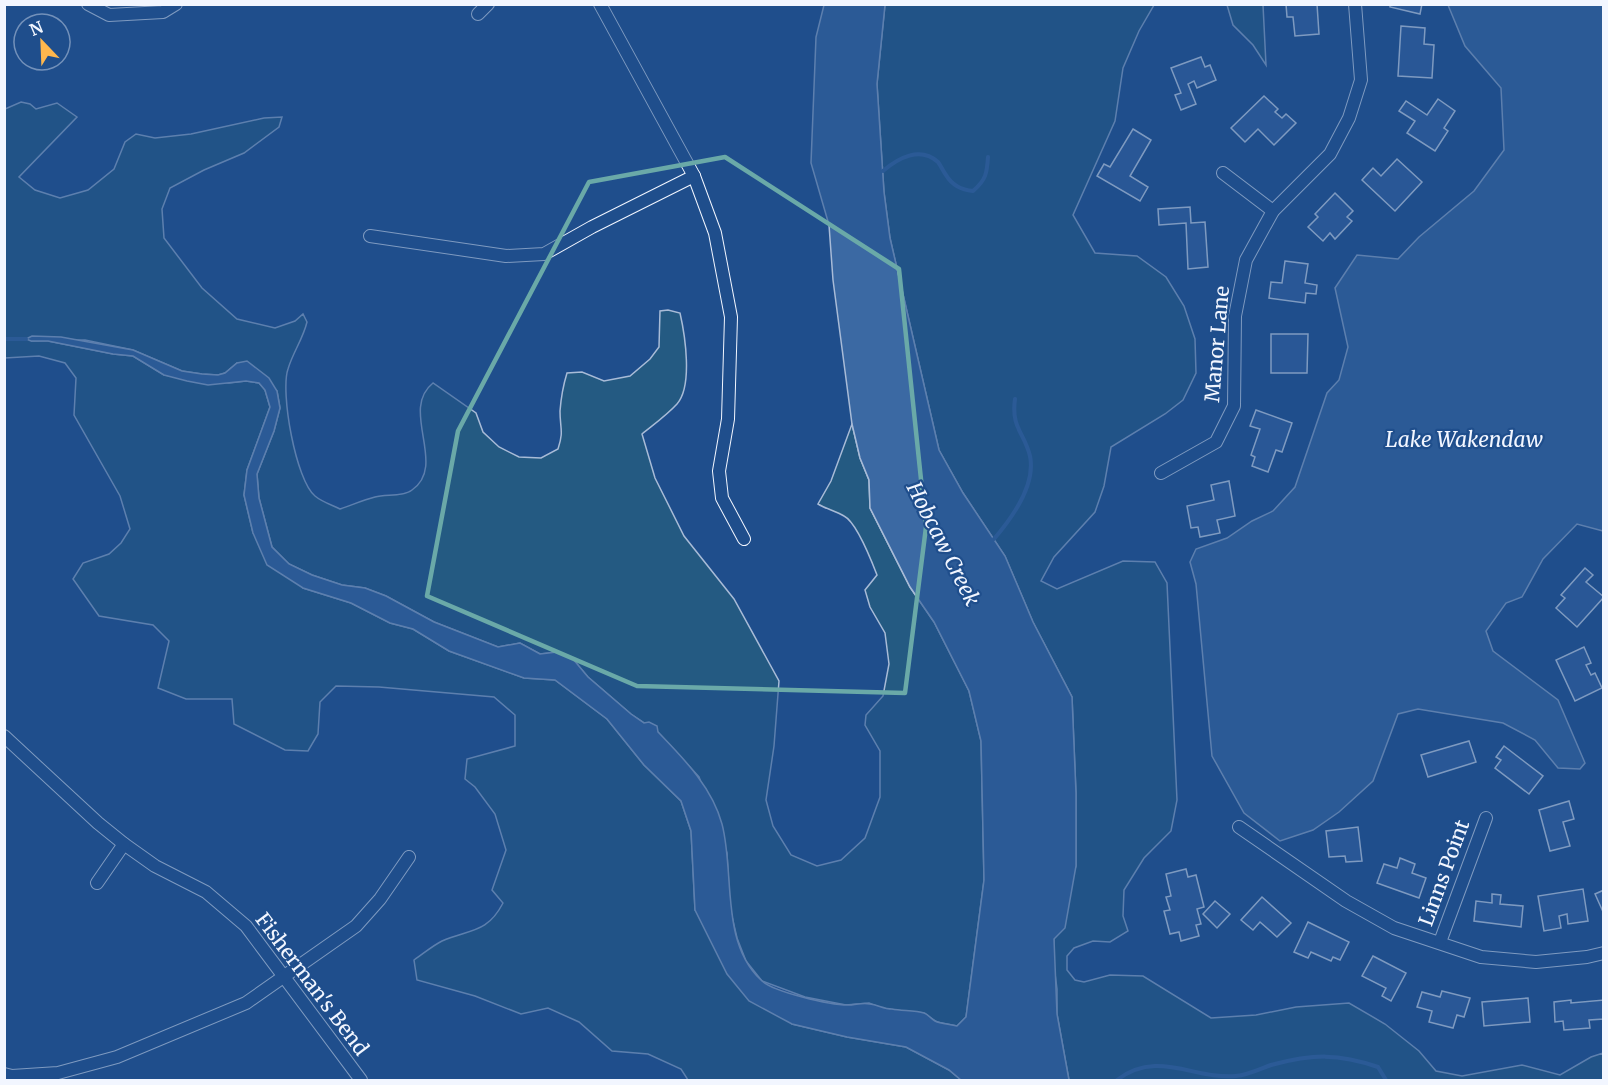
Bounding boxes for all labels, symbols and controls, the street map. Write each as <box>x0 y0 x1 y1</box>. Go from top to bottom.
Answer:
north arrow <box>12 12 72 72</box>
text: N <box>26 16 46 40</box>
street label: Manor Lane <box>1199 285 1234 403</box>
water label: Lake Wakendaw <box>1385 426 1543 453</box>
water label: Hobcaw Creek <box>900 476 986 611</box>
street label: Linns Point <box>1413 816 1474 929</box>
street label: Fisherman's Bend <box>251 907 374 1060</box>

